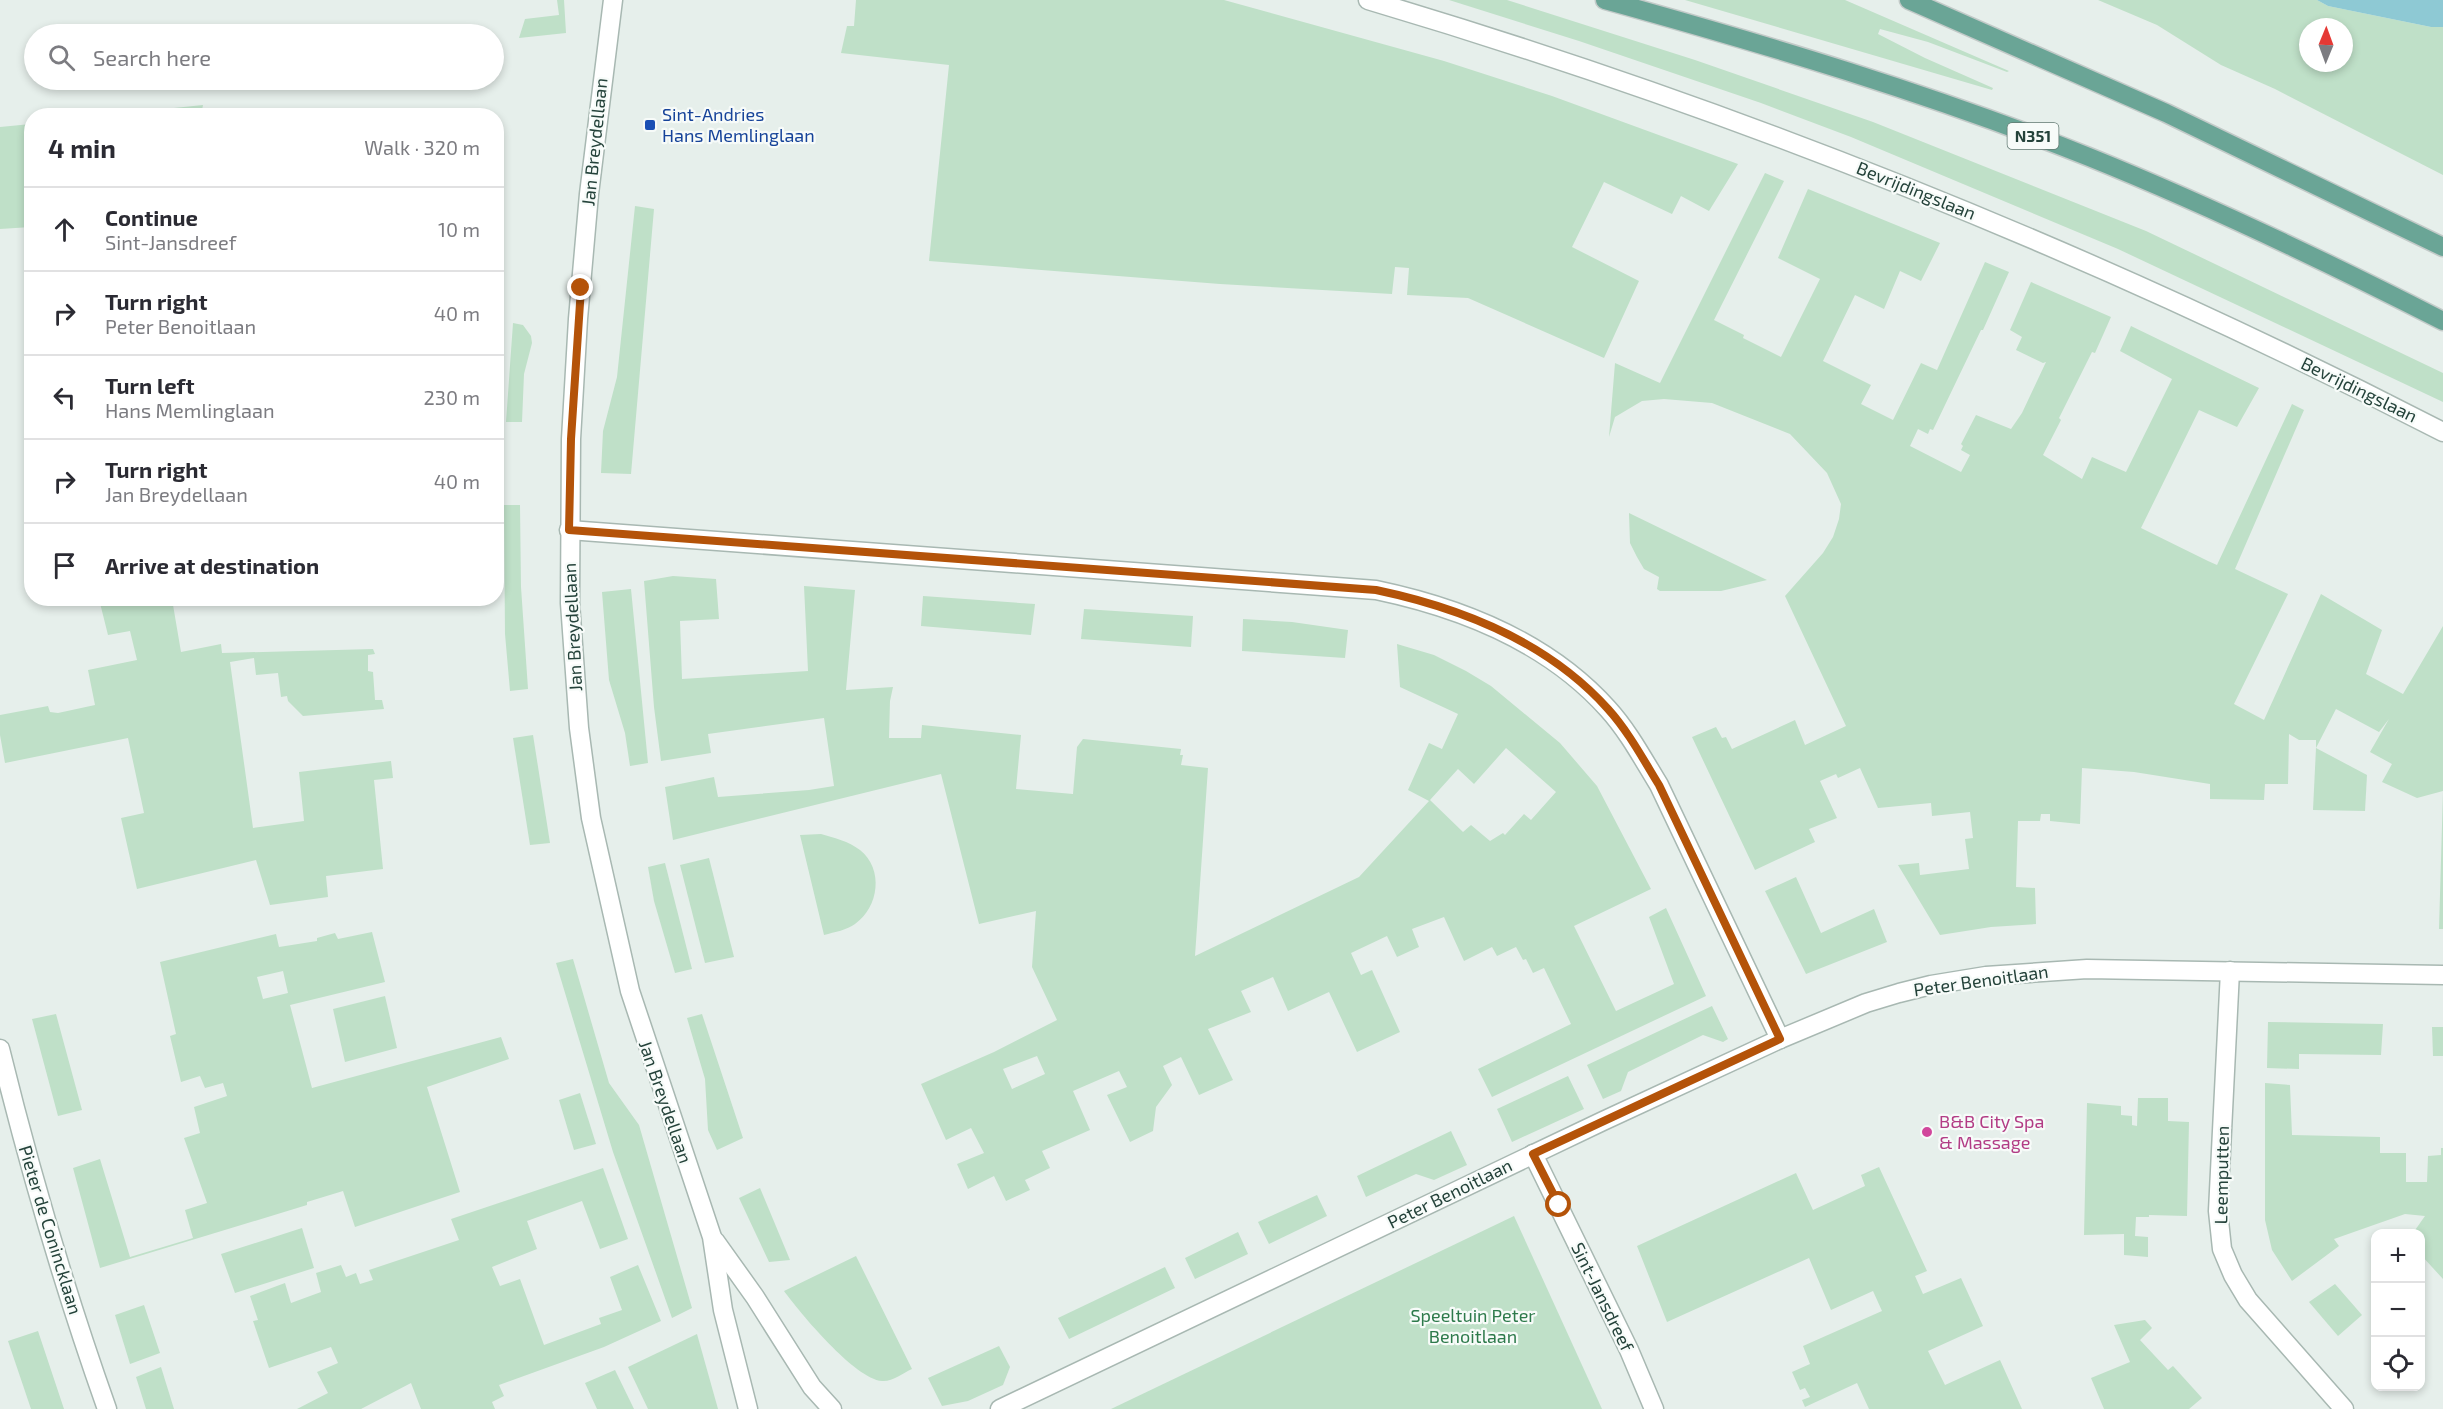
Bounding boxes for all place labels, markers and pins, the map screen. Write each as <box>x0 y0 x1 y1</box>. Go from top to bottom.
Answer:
place label: Sint-Andries Hans Memlinglaan <box>662 103 815 146</box>
marker: Sint-Andries Hans Memlinglaan <box>643 118 657 132</box>
place label: B&B City Spa & Massage <box>1939 1110 2044 1153</box>
marker: B&B City Spa & Massage <box>1920 1125 1934 1139</box>

